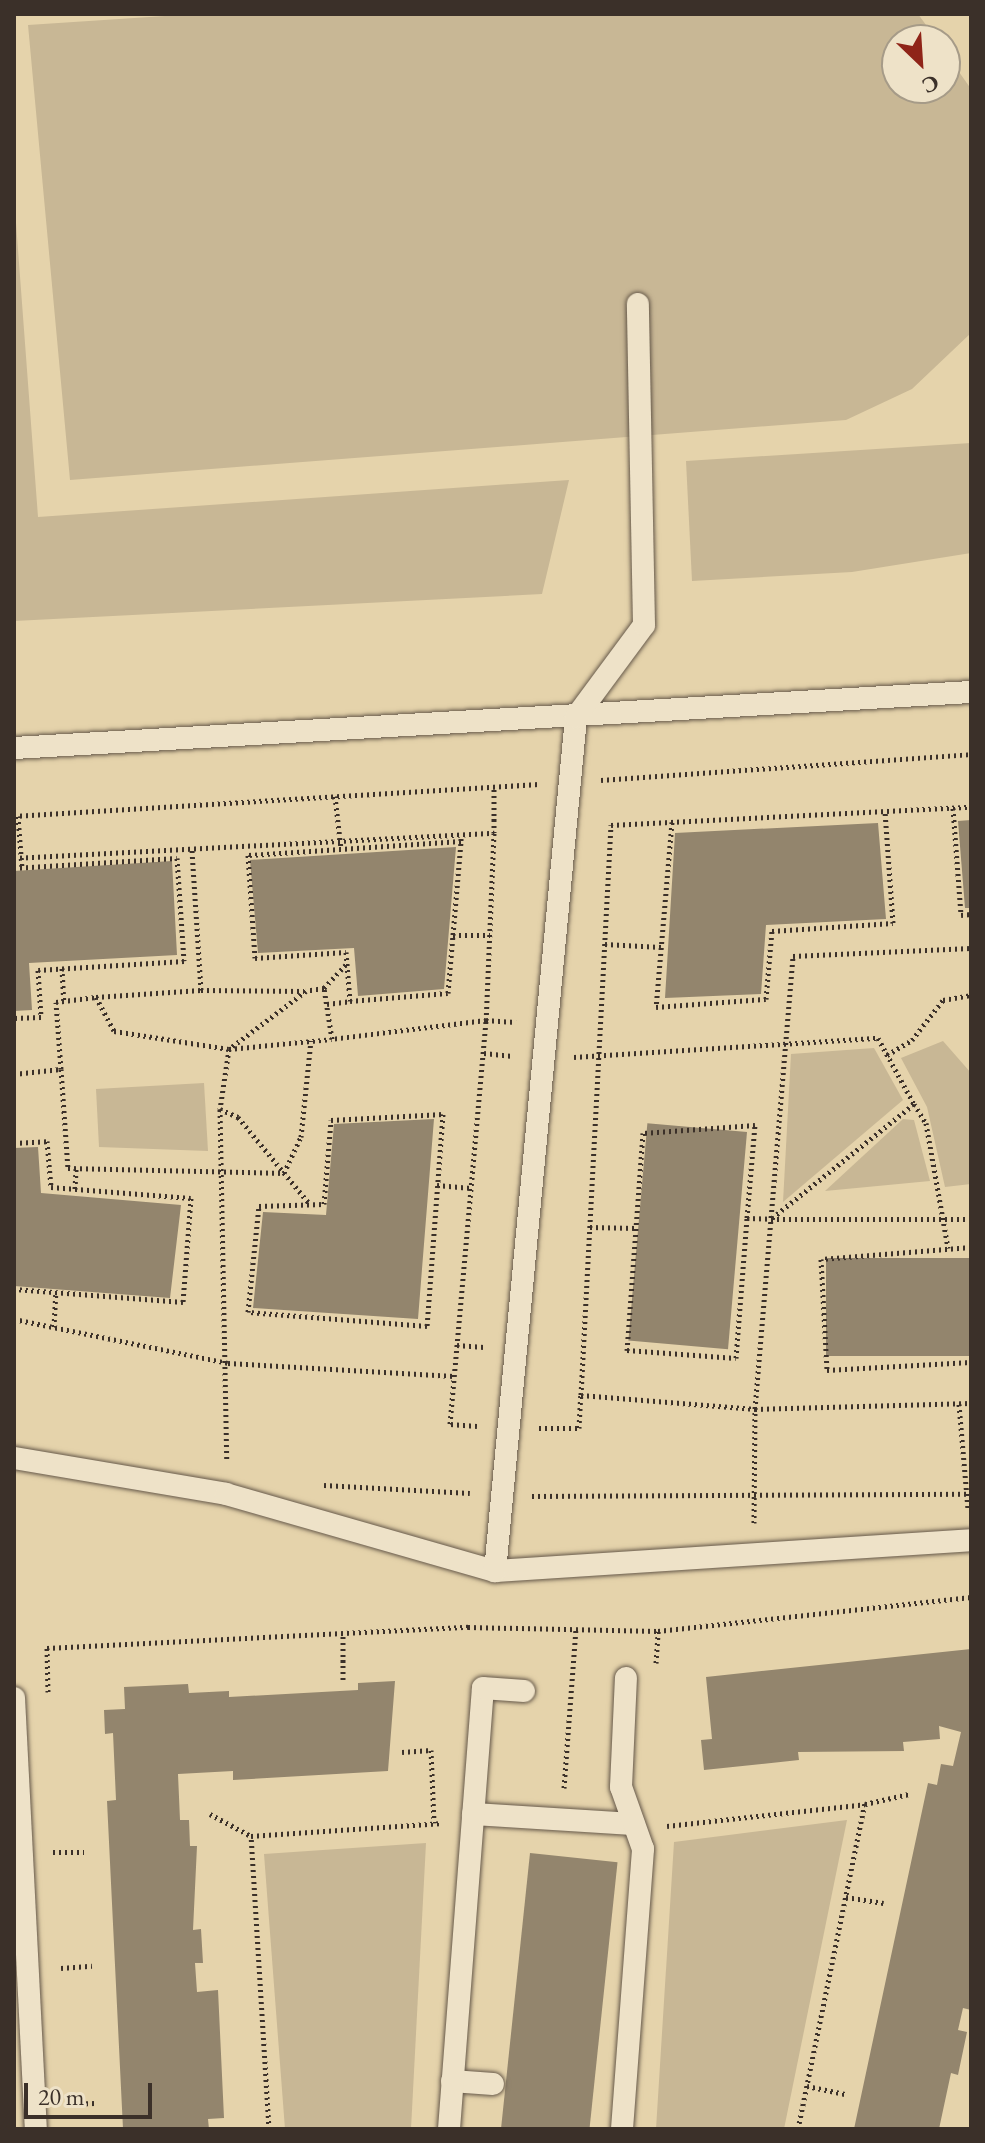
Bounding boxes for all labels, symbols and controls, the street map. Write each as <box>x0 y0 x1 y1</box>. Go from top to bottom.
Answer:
north arrow <box>881 24 961 104</box>
text: С <box>917 68 944 101</box>
scale bar <box>28 2067 156 2117</box>
text: 20 m <box>38 2081 85 2112</box>

